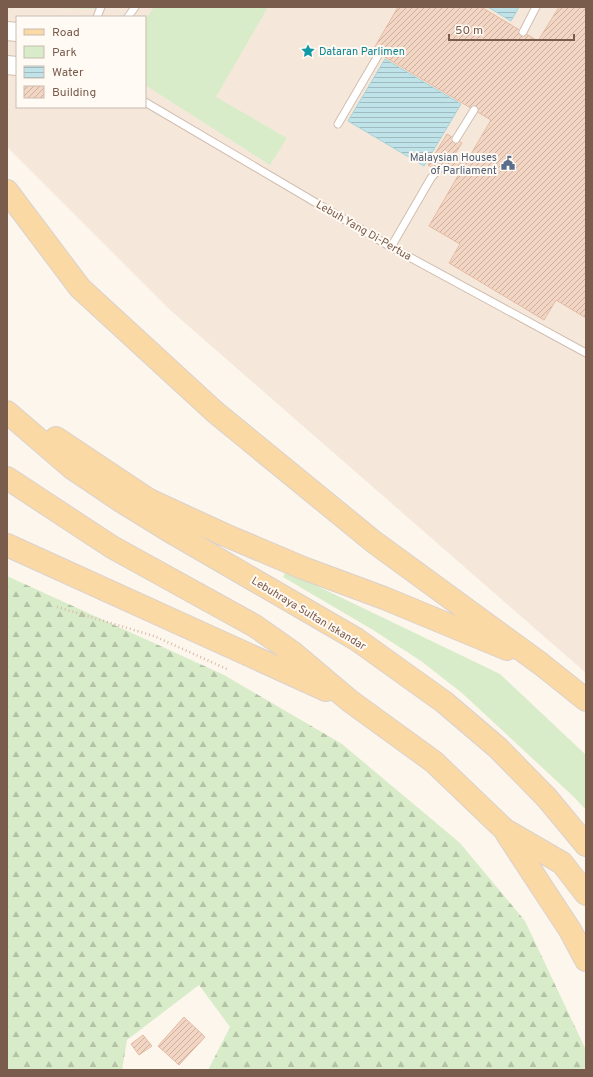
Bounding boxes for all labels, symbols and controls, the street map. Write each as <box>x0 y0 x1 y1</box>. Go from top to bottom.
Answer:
legend <box>16 16 146 108</box>
scale bar <box>449 16 574 42</box>
text: 50 m <box>455 23 483 39</box>
text: Road <box>52 25 80 41</box>
place icon: Dataran Parlimen <box>300 43 316 59</box>
text: Park <box>52 45 77 61</box>
place label: Dataran Parlimen <box>319 45 405 59</box>
text: Water <box>52 65 84 81</box>
text: Building <box>52 85 96 101</box>
place label: Malaysian Houses of Parliament <box>410 151 497 178</box>
public building icon: Malaysian Houses of Parliament <box>500 155 516 171</box>
street label: Lebuh Yang Di-Pertua <box>313 198 414 264</box>
street label: Lebuhraya Sultan Iskandar <box>249 574 369 654</box>

